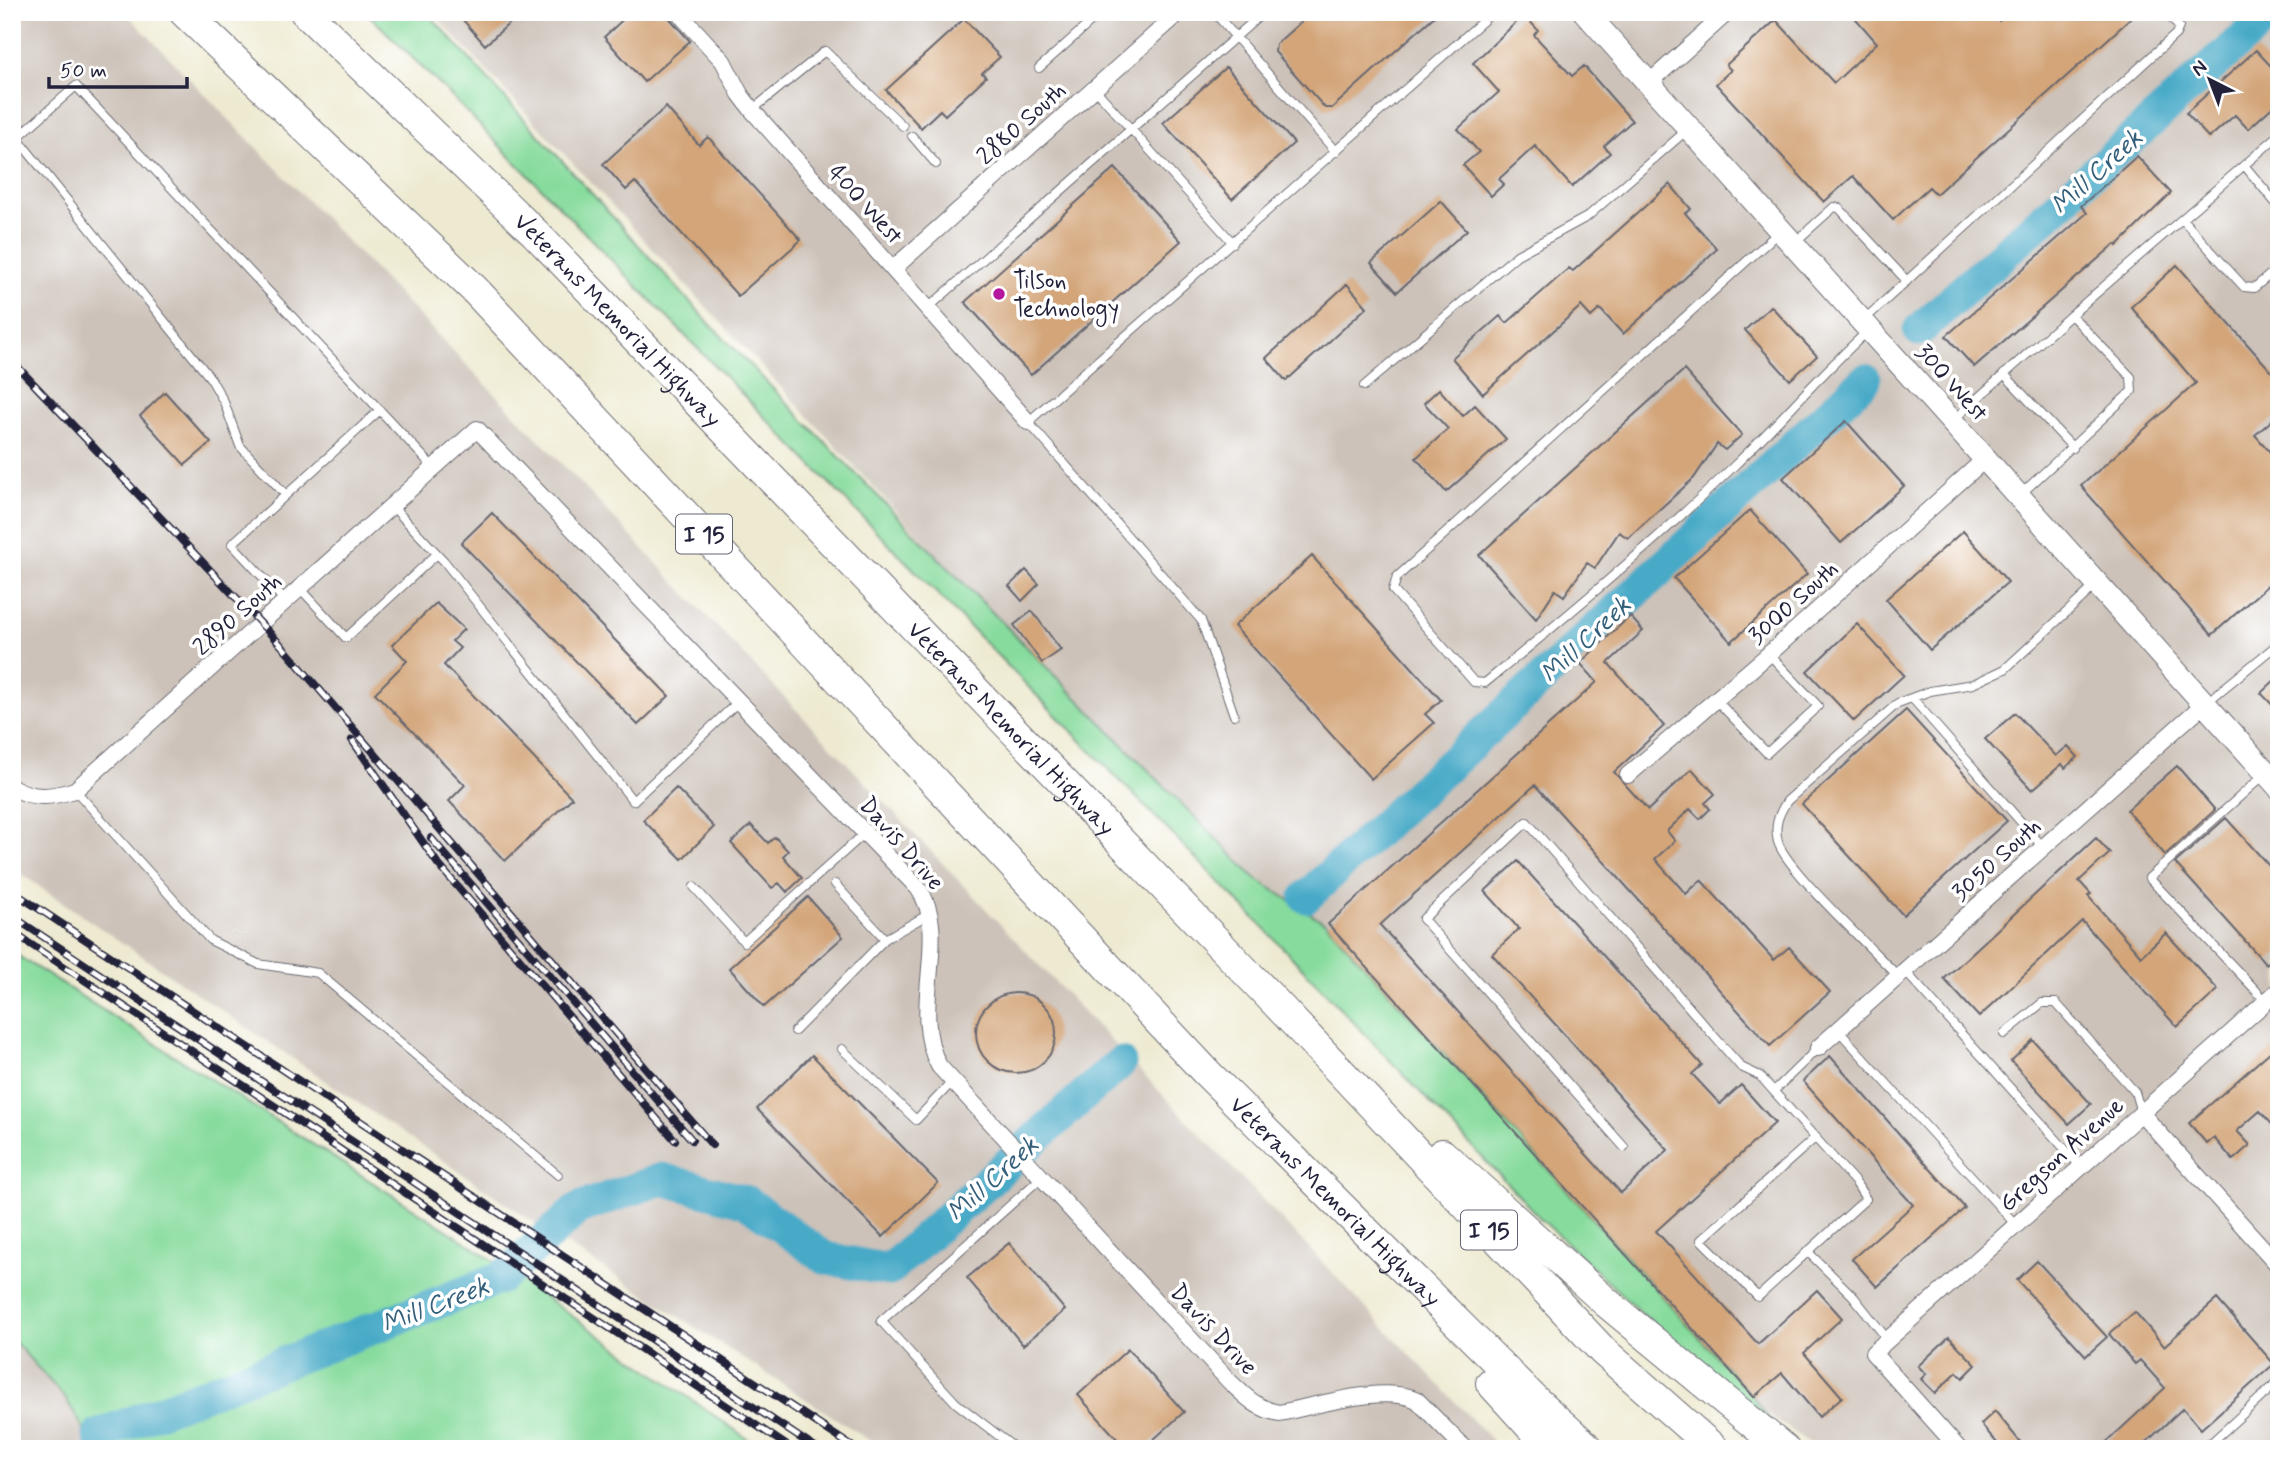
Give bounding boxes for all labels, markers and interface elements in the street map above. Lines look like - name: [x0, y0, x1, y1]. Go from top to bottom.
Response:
- scale bar: [49, 46, 187, 90]
- north arrow: [2176, 46, 2246, 116]
- text: N: [2187, 55, 2213, 82]
- text: 50 m: [60, 57, 107, 85]
- street label: 2880 South: [971, 76, 1073, 172]
- water label: Mill Creek: [2044, 122, 2151, 223]
- street label: 400 West: [821, 158, 909, 252]
- street label: Veterans Memorial Highway: [507, 207, 728, 434]
- place label: Tilson Technology: [1013, 266, 1119, 327]
- marker: Tilson Technology: [991, 286, 1007, 302]
- street label: 300 West: [1908, 337, 1994, 429]
- road number: I 15: [676, 514, 732, 554]
- street label: 3000 South: [1742, 554, 1846, 652]
- street label: 2890 South: [187, 567, 289, 663]
- water label: Mill Creek: [1534, 590, 1639, 691]
- street label: Veterans Memorial Highway: [900, 615, 1121, 843]
- street label: Davis Drive: [851, 790, 950, 898]
- street label: 3050 South: [1946, 812, 2048, 908]
- street label: Veterans Memorial Highway: [1222, 1090, 1447, 1314]
- street label: Gregson Avenue: [1993, 1091, 2132, 1221]
- water label: Mill Creek: [940, 1129, 1047, 1230]
- road number: I 15: [1461, 1210, 1517, 1250]
- water label: Mill Creek: [377, 1270, 494, 1342]
- street label: Davis Drive: [1162, 1277, 1263, 1383]

